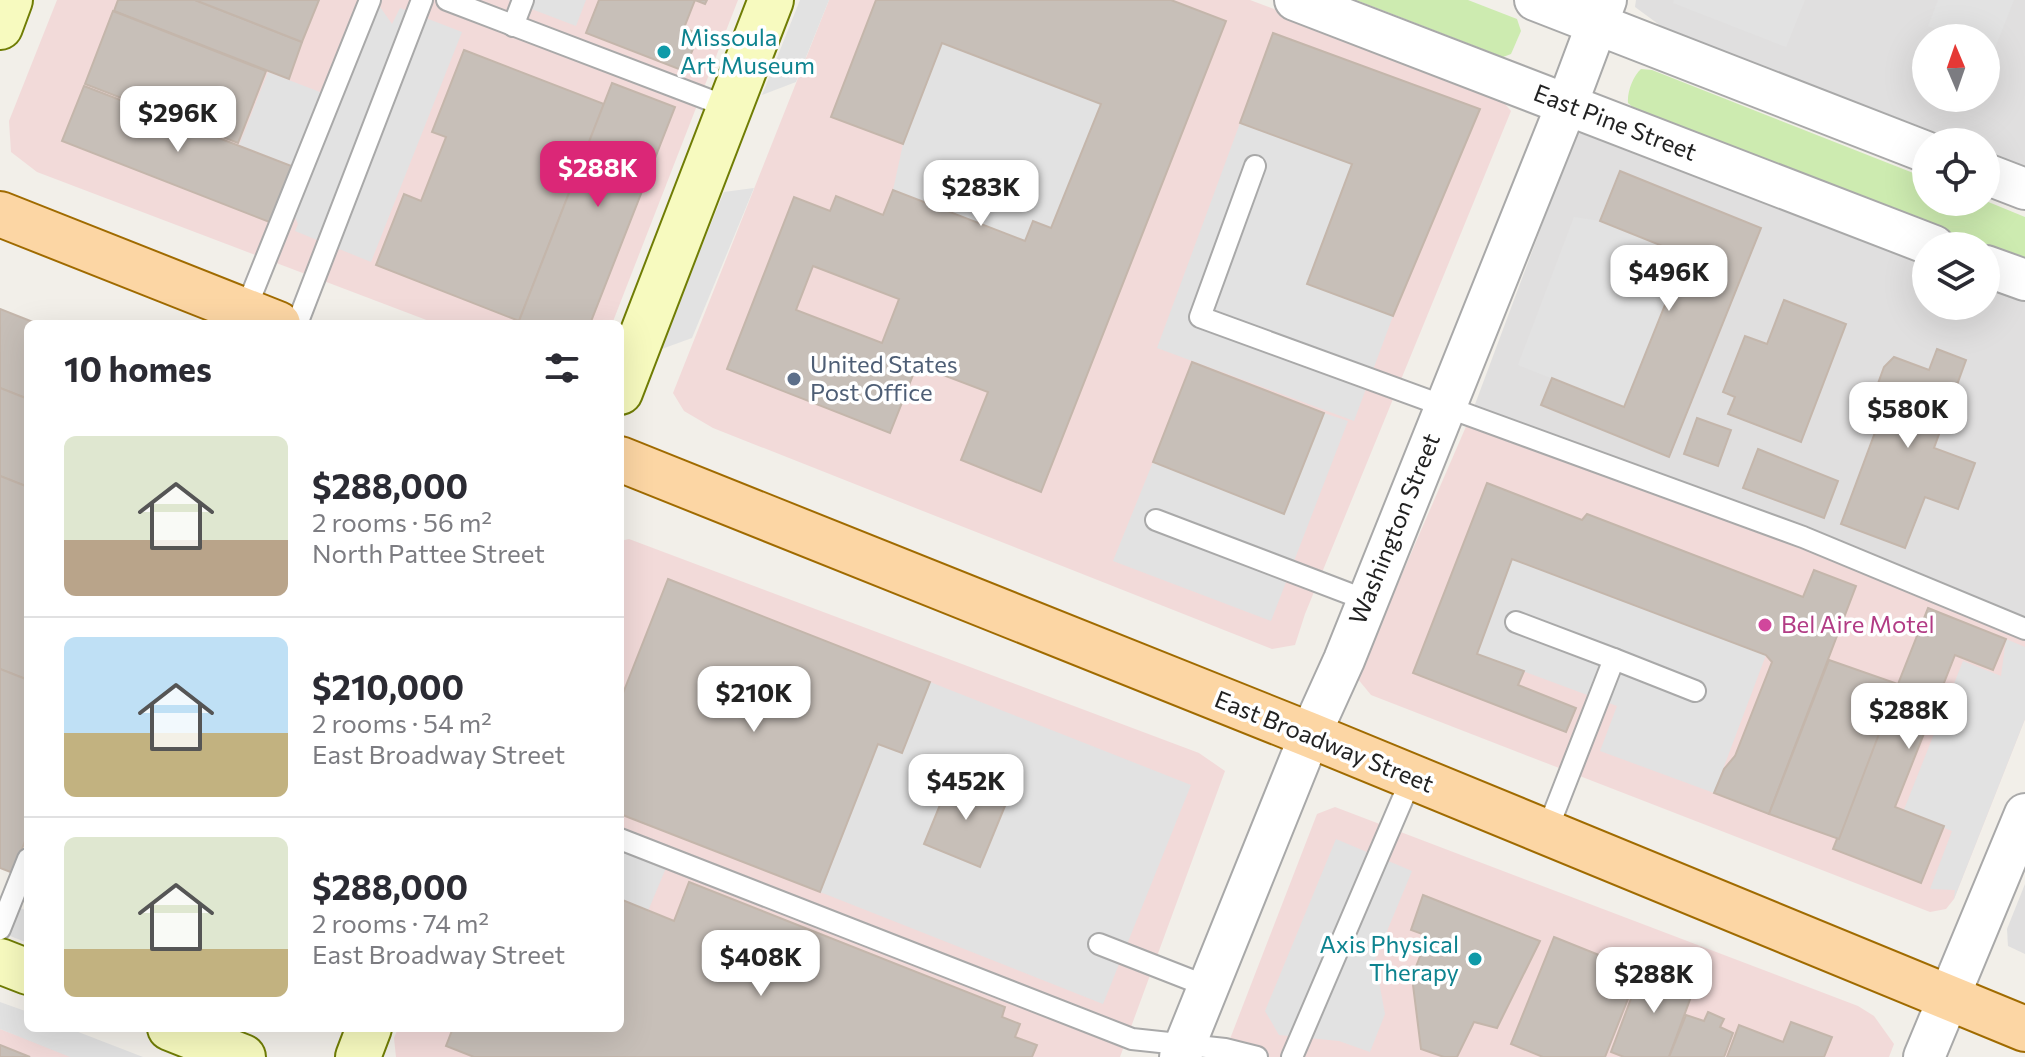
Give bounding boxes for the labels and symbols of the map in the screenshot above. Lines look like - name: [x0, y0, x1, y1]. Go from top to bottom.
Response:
- place label: Missoula Art Museum: [680, 22, 815, 79]
- north arrow: [1912, 24, 2000, 112]
- marker: Missoula Art Museum: [655, 43, 673, 61]
- street label: East Pine Street: [1530, 77, 1701, 166]
- pin: $296K: [122, 86, 234, 154]
- pin: $288K: [542, 141, 654, 209]
- pin: $283K: [925, 160, 1037, 228]
- pin: $496K: [1613, 245, 1725, 313]
- place label: United States Post Office: [810, 349, 958, 406]
- marker: United States Post Office: [785, 370, 803, 388]
- pin: $580K: [1852, 382, 1964, 450]
- street label: Washington Street: [1342, 428, 1445, 628]
- place label: Bel Aire Motel: [1781, 609, 1935, 638]
- marker: Bel Aire Motel: [1756, 616, 1774, 634]
- pin: $210K: [698, 666, 810, 734]
- street label: East Broadway Street: [1211, 683, 1438, 798]
- pin: $288K: [1853, 683, 1965, 751]
- pin: $452K: [910, 754, 1022, 822]
- place label: Axis Physical Therapy: [1320, 929, 1459, 986]
- pin: $408K: [705, 930, 817, 998]
- pin: $288K: [1598, 947, 1710, 1015]
- marker: Axis Physical Therapy: [1466, 950, 1484, 968]

